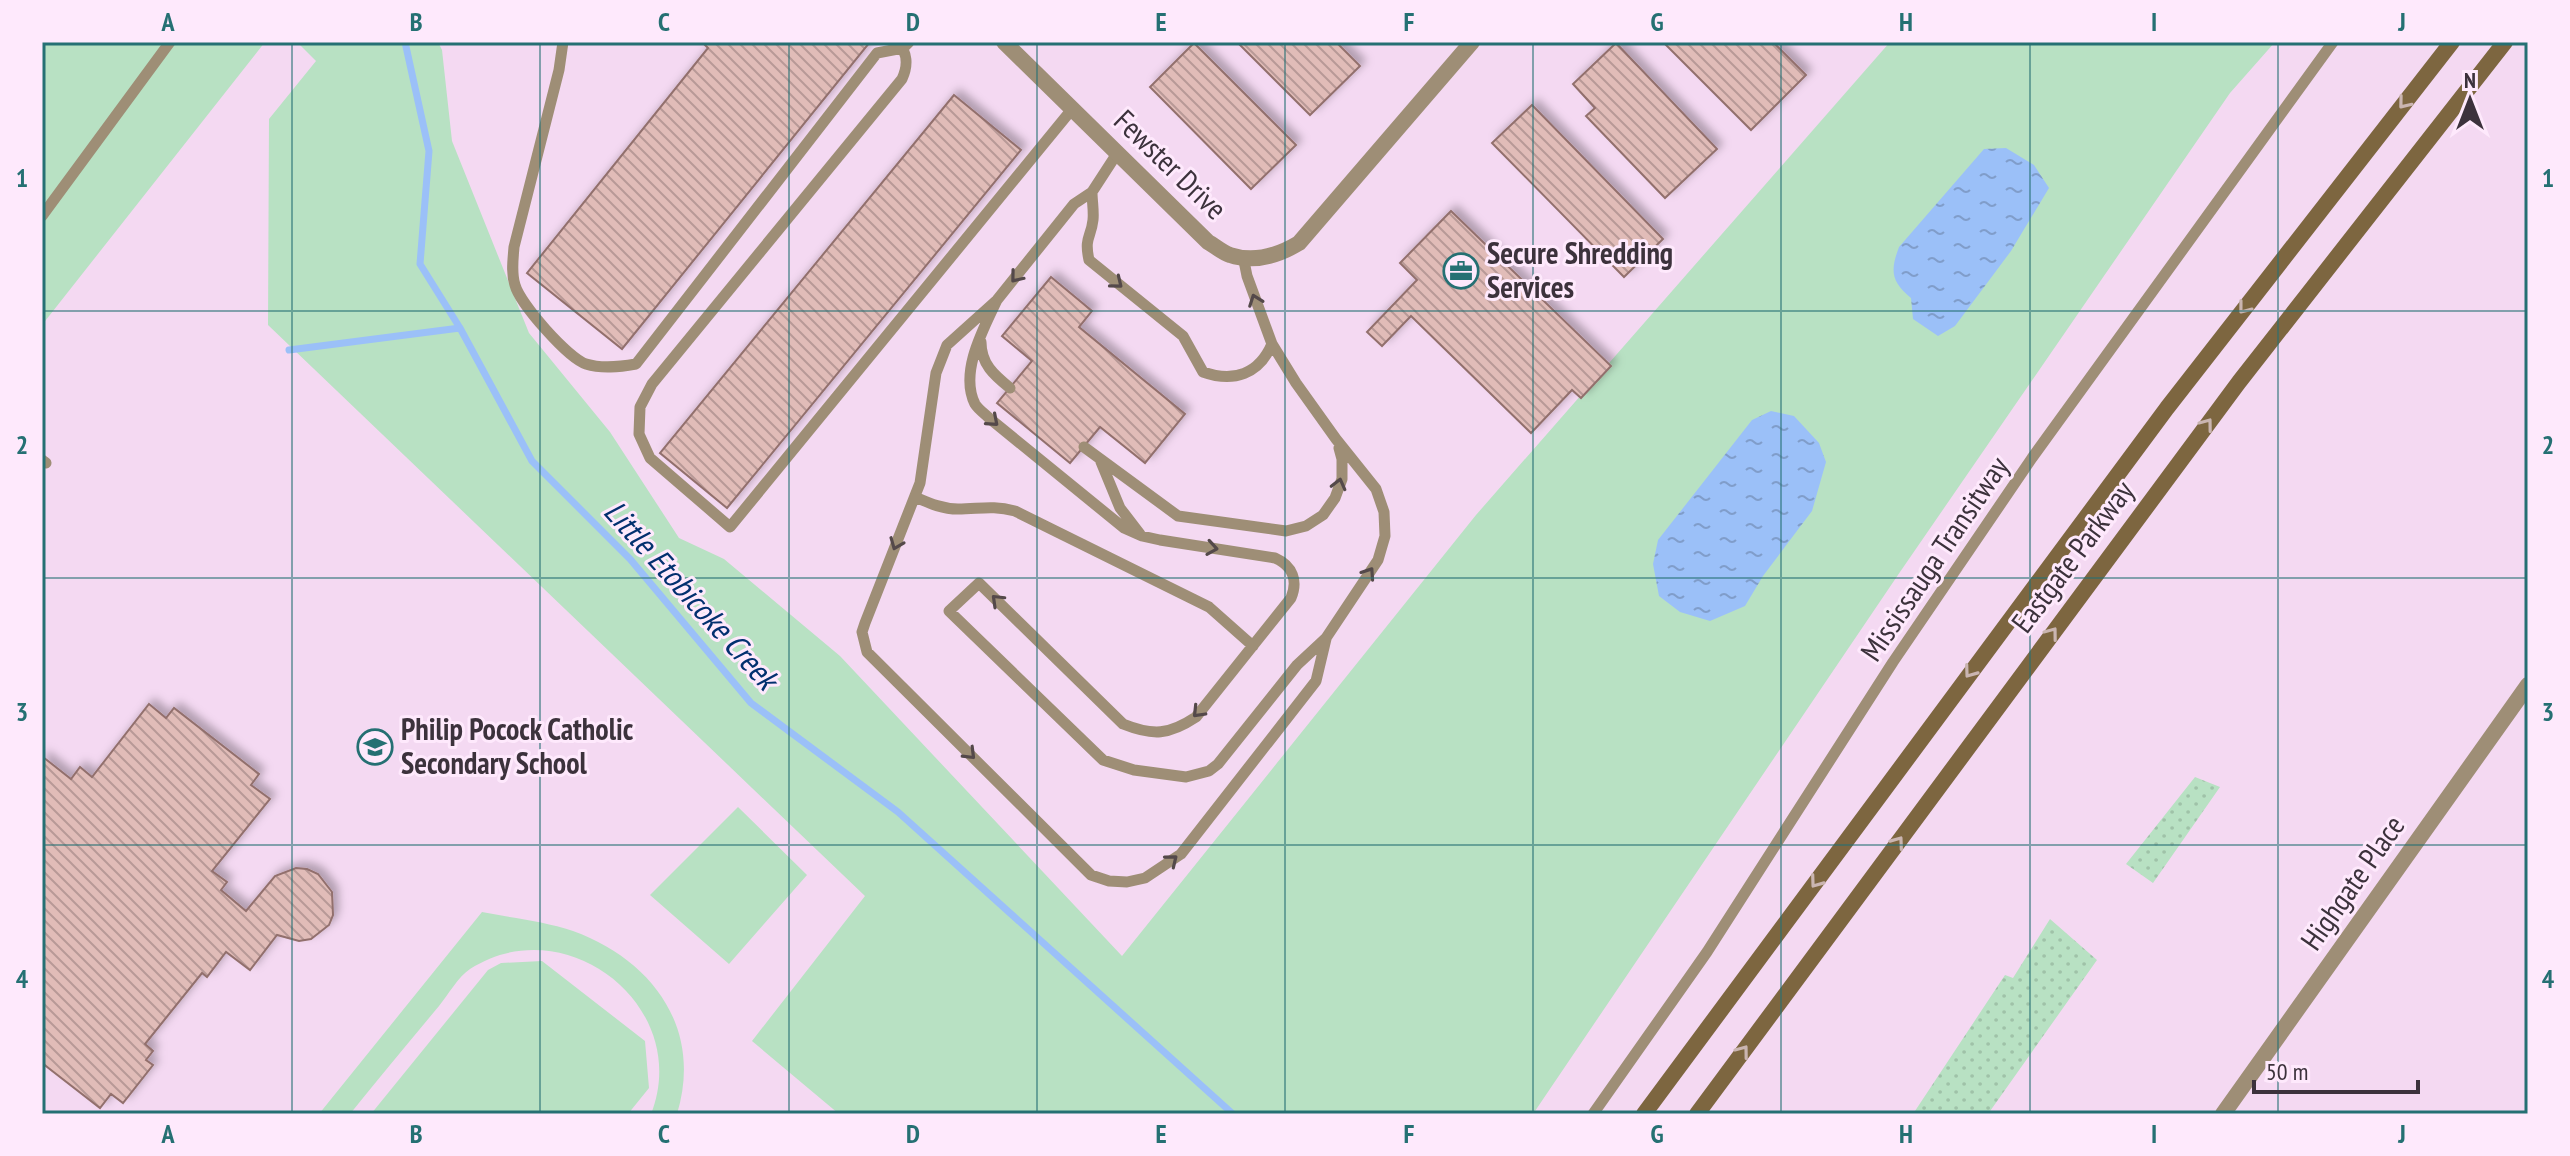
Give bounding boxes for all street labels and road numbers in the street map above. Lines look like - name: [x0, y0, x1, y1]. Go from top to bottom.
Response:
- street label: Fewster Drive: [1106, 101, 1236, 227]
- street label: Mississauga Transitway: [1851, 448, 2017, 668]
- street label: Eastgate Parkway: [2002, 472, 2142, 640]
- street label: Highgate Place: [2291, 807, 2412, 957]

